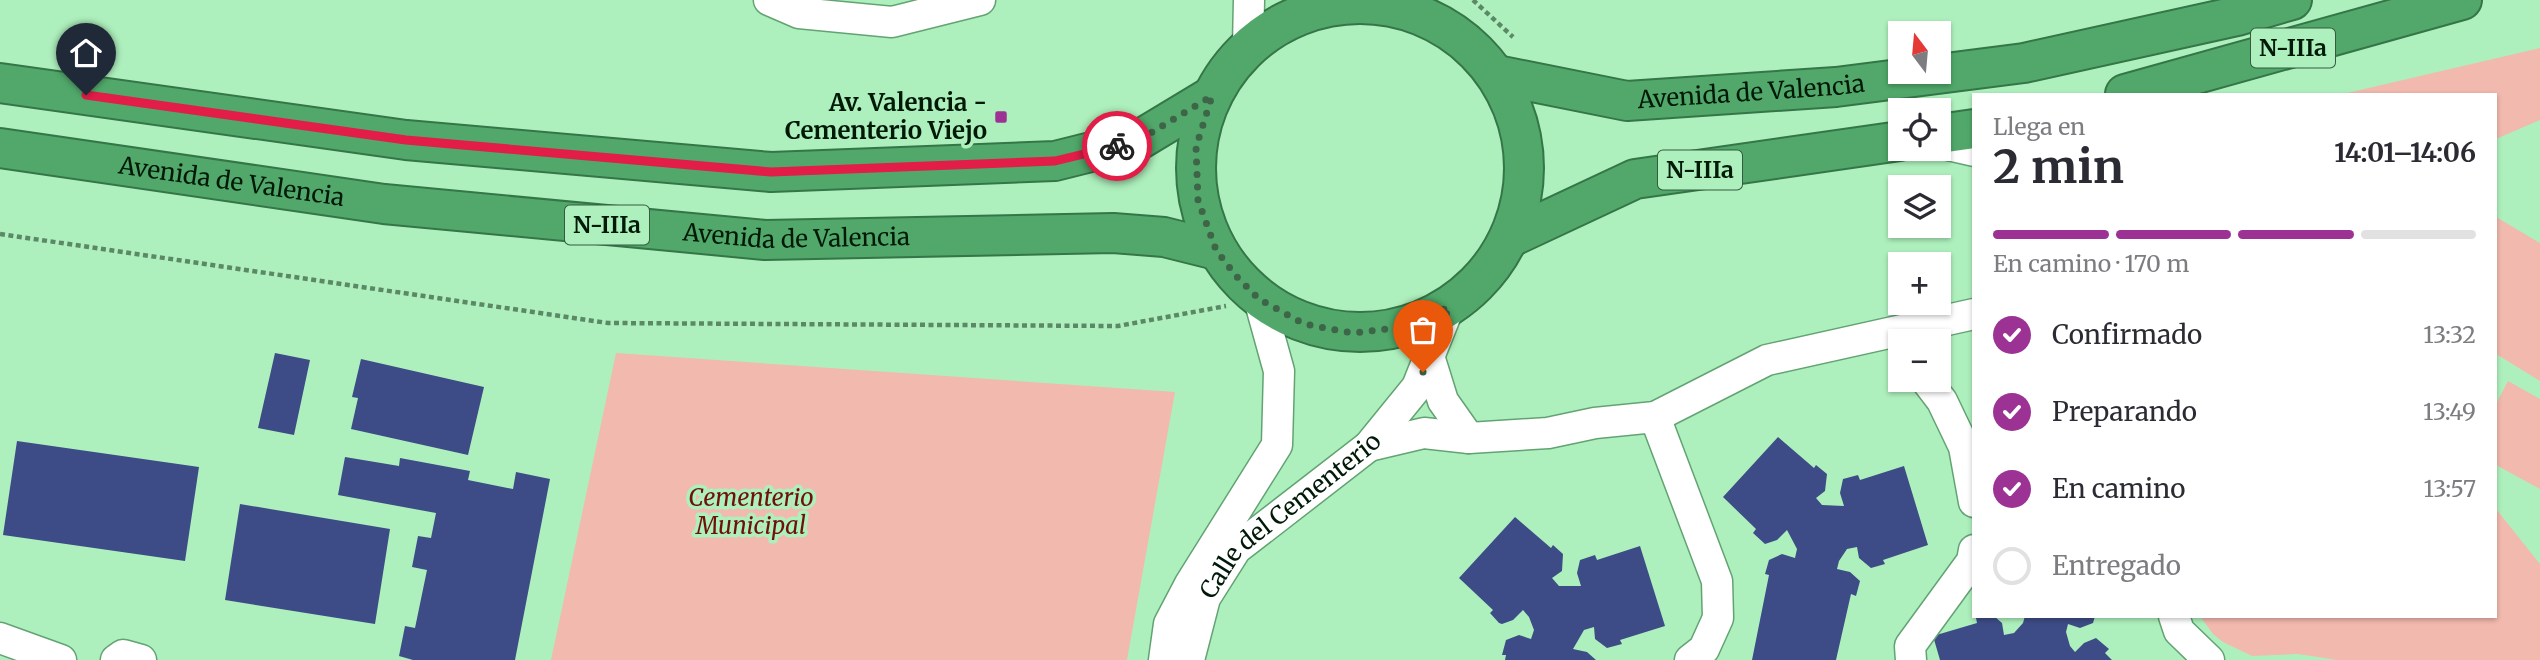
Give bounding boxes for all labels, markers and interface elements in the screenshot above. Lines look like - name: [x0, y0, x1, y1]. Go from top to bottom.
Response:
- north arrow: [1888, 21, 1951, 84]
- map controls: [1888, 21, 1951, 392]
- pin: [56, 23, 116, 95]
- road number: N-IIIa: [2251, 28, 2335, 68]
- icon: home: [67, 34, 105, 72]
- street label: Avenida de Valencia: [1636, 67, 1866, 115]
- place label: Av. Valencia - Cementerio Viejo: [785, 87, 987, 146]
- button: locate: [1888, 98, 1951, 161]
- marker: Av. Valencia - Cementerio Viejo: [993, 109, 1009, 125]
- courier: [1082, 111, 1152, 181]
- text: Llega en: [1993, 112, 2085, 141]
- icon: bike: [1098, 127, 1136, 165]
- text: 14:01–14:06: [2334, 136, 2476, 169]
- text: 2 min: [1993, 138, 2124, 196]
- street label: Avenida de Valencia: [116, 149, 347, 213]
- road number: N-IIIa: [1658, 150, 1742, 190]
- button: layers: [1888, 175, 1951, 238]
- road number: N-IIIa: [565, 206, 649, 244]
- street label: Avenida de Valencia: [680, 216, 910, 255]
- text: En camino · 170 m: [1993, 249, 2189, 278]
- button: +: [1888, 252, 1951, 315]
- pin: [1393, 300, 1453, 372]
- icon: bag: [1404, 311, 1442, 349]
- icon: check: [1993, 316, 2031, 354]
- text: Confirmado: [2052, 318, 2202, 351]
- text: 13:32: [2423, 320, 2476, 349]
- button: −: [1888, 329, 1951, 392]
- icon: check: [1993, 393, 2031, 431]
- text: Preparando: [2052, 395, 2197, 428]
- text: 13:49: [2423, 397, 2476, 426]
- street label: Calle del Cementerio: [1193, 427, 1388, 604]
- icon: check: [1993, 470, 2031, 508]
- text: En camino: [2052, 472, 2185, 505]
- text: 13:57: [2424, 474, 2476, 503]
- park label: Cementerio Municipal: [688, 482, 814, 541]
- text: Entregado: [2052, 549, 2181, 582]

